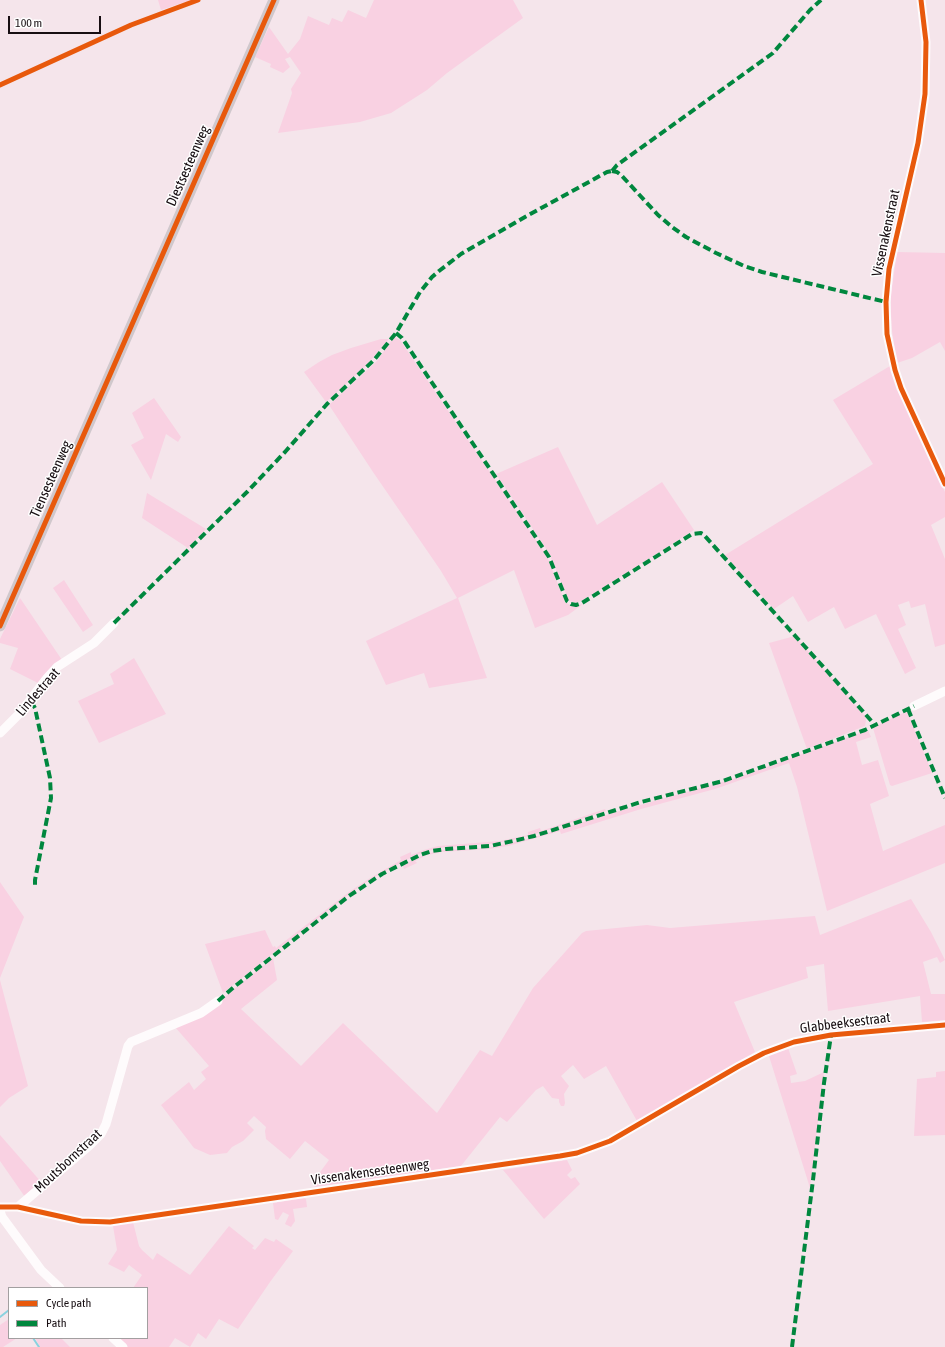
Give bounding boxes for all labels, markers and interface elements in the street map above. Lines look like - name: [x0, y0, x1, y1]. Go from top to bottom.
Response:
- scale bar: [10, 8, 103, 34]
- text: 100 m: [15, 16, 42, 30]
- street label: Diestsesteenweg: [163, 123, 213, 209]
- street label: Vissenakenstraat: [869, 188, 903, 278]
- street label: Tiensesteenweg: [27, 438, 75, 520]
- street label: Lindestraat: [13, 664, 63, 720]
- street label: Glabbeeksestraat: [799, 1009, 891, 1037]
- street label: Moutsbornstraat: [31, 1126, 105, 1196]
- street label: Vissenakensesteenweg: [310, 1155, 430, 1189]
- legend: [8, 1287, 148, 1339]
- text: Cycle path: [46, 1296, 91, 1310]
- text: Path: [46, 1316, 67, 1330]

